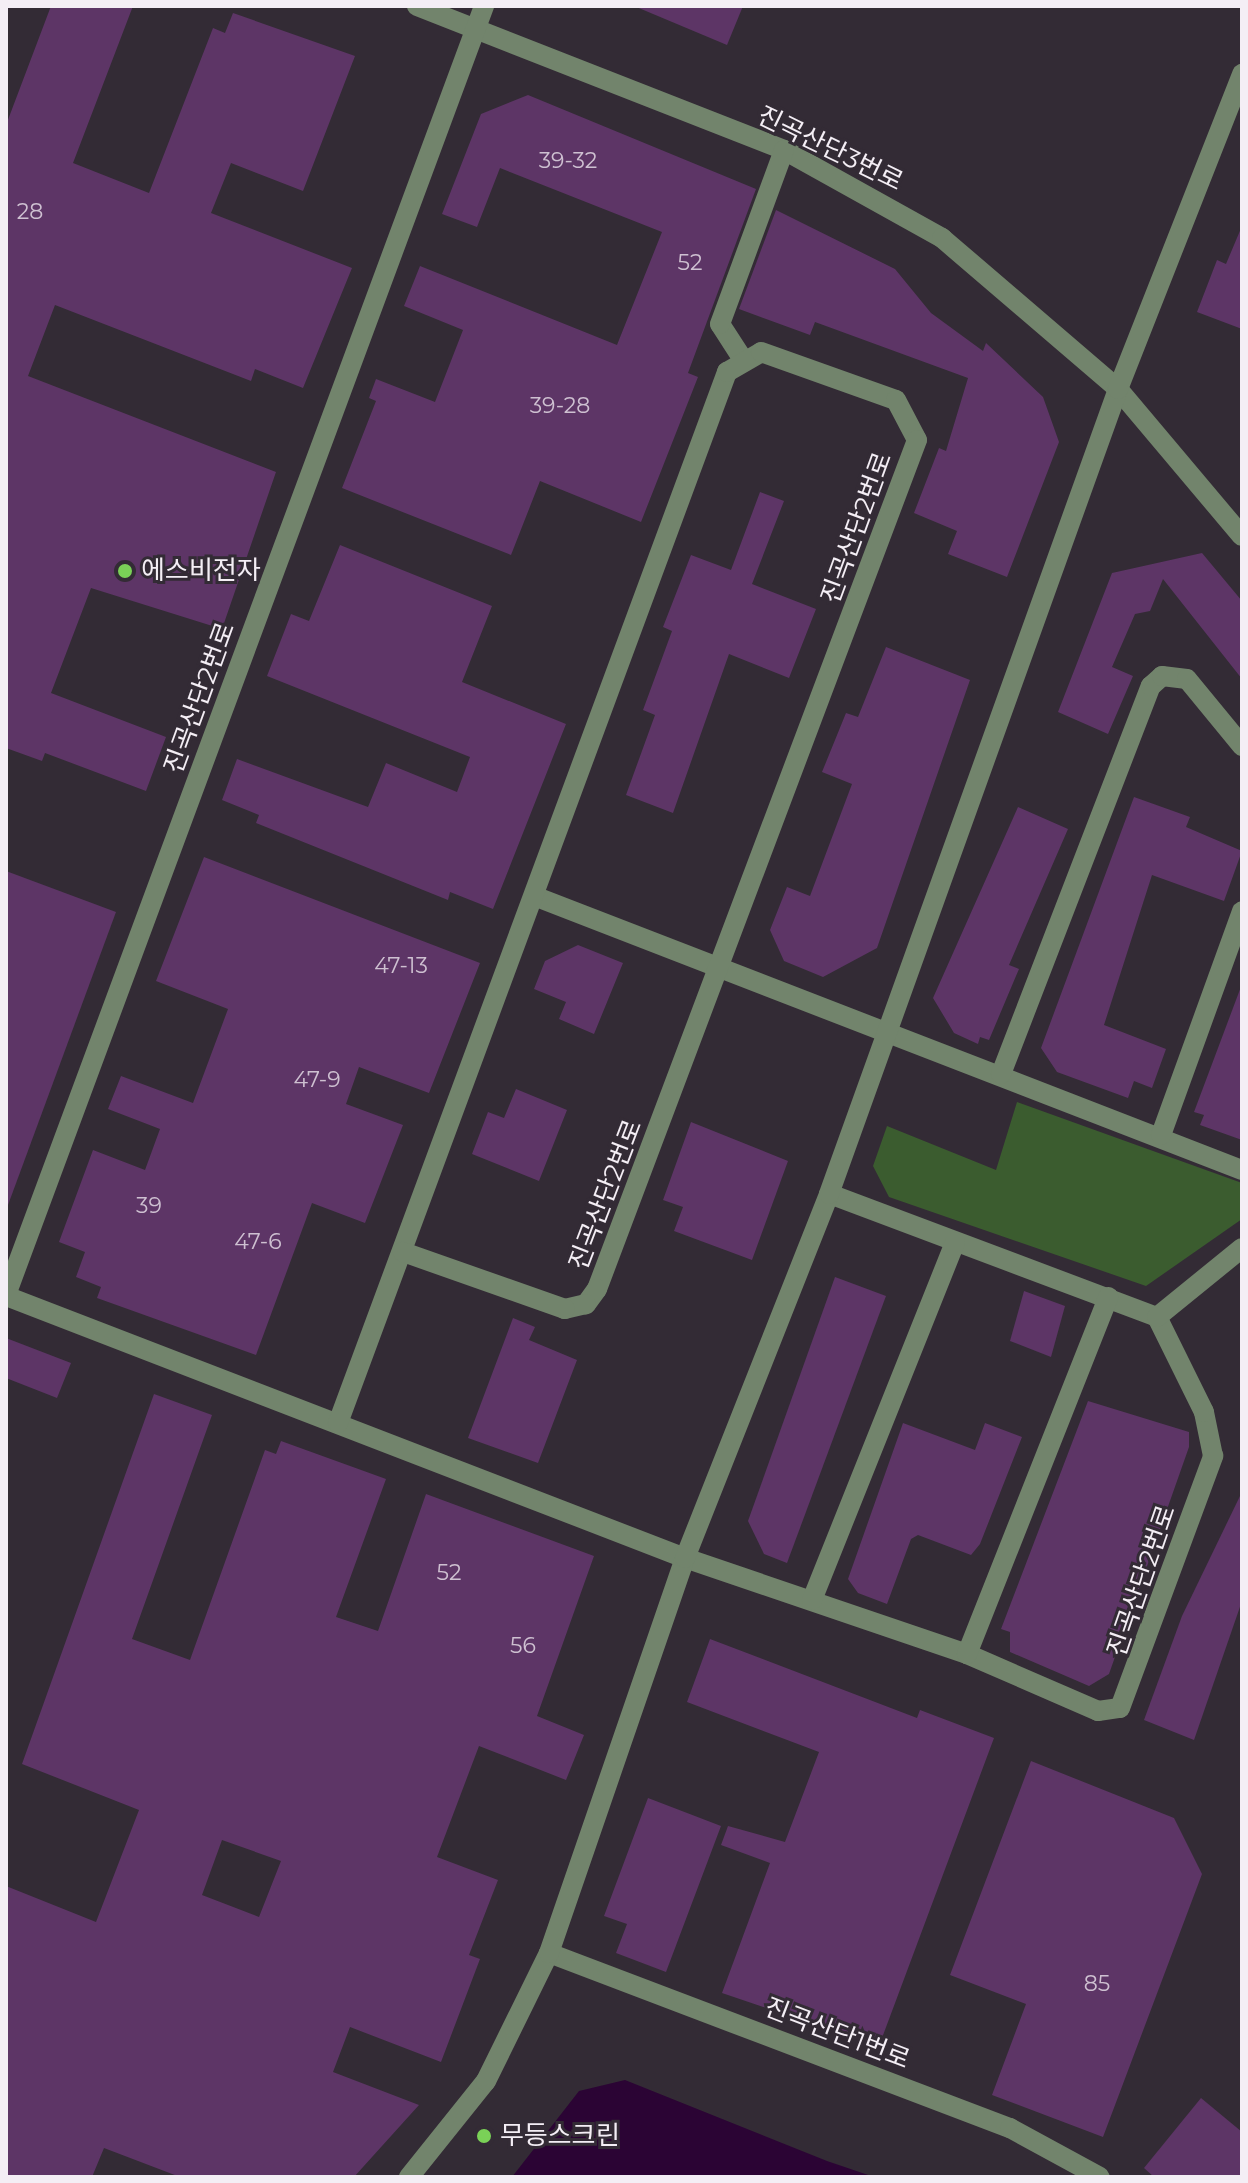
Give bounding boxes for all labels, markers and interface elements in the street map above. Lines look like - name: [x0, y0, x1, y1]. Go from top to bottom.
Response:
- street label: 진곡산단3번로: [752, 100, 908, 198]
- house number: 39-32: [539, 148, 597, 174]
- house number: 28: [17, 199, 43, 225]
- house number: 52: [678, 250, 702, 276]
- house number: 39-28: [530, 393, 590, 419]
- street label: 진곡산단2번로: [815, 448, 899, 608]
- place label: 에스비전자: [141, 555, 261, 587]
- marker: 에스비전자: [116, 562, 134, 580]
- street label: 진곡산단2번로: [158, 618, 242, 778]
- house number: 47-13: [374, 953, 428, 979]
- house number: 47-9: [293, 1067, 341, 1093]
- street label: 진곡산단2번로: [563, 1116, 649, 1274]
- house number: 39: [136, 1193, 162, 1219]
- house number: 47-6: [234, 1229, 282, 1255]
- street label: 진곡산단2번로: [1101, 1501, 1183, 1661]
- house number: 52: [437, 1560, 461, 1586]
- house number: 56: [510, 1633, 536, 1659]
- house number: 85: [1084, 1971, 1110, 1997]
- street label: 진곡산단1번로: [760, 1992, 914, 2076]
- place label: 무등스크린: [500, 2120, 620, 2152]
- marker: 무등스크린: [475, 2127, 493, 2145]

